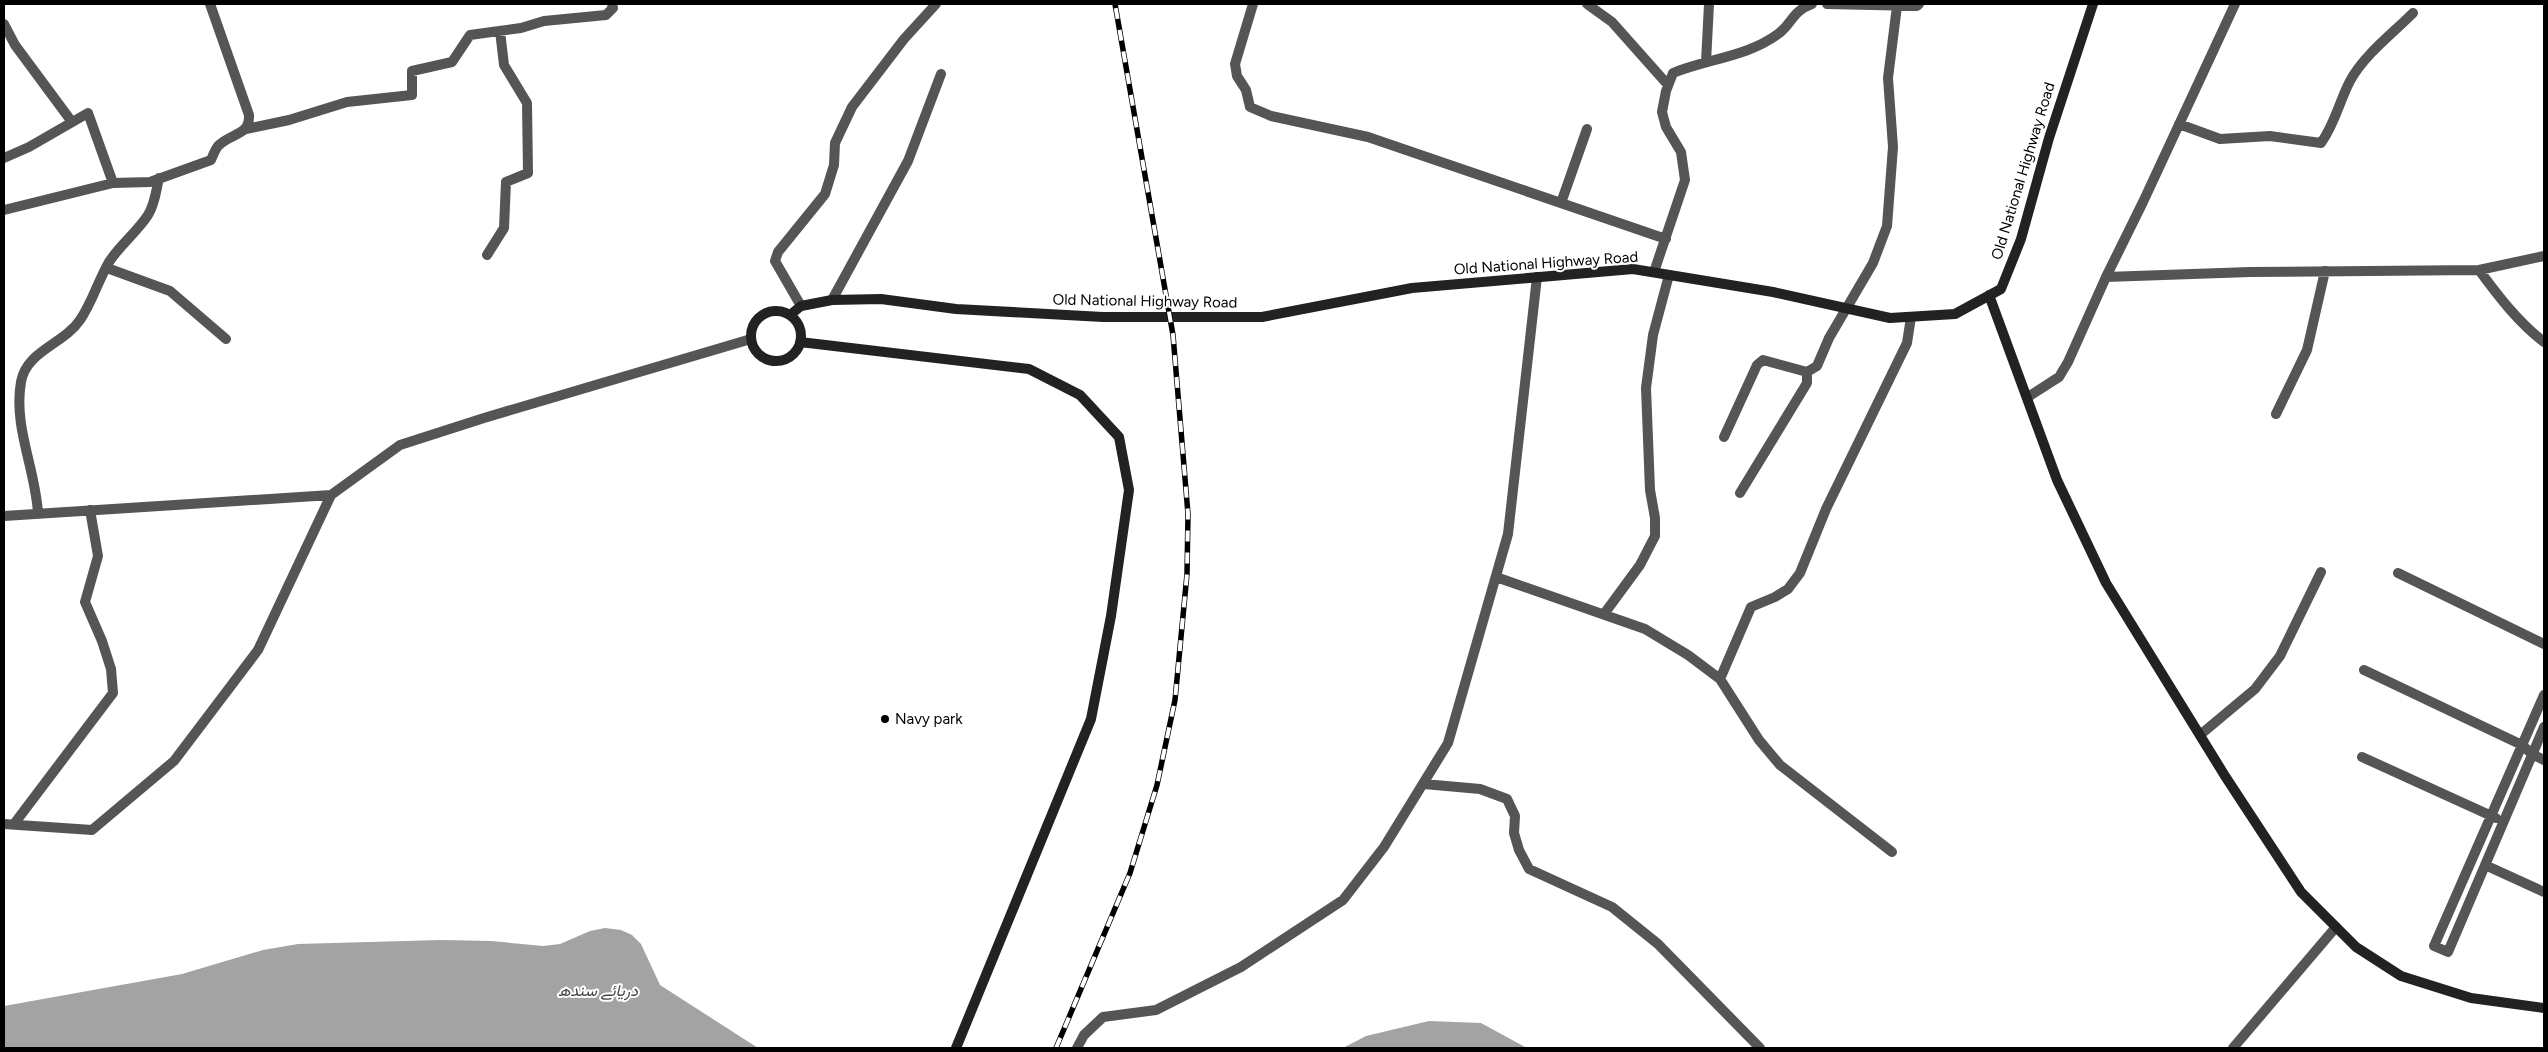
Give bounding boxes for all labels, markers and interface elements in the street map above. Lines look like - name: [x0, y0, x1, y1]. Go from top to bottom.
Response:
- street label: Old National Highway Road: [1987, 80, 2059, 262]
- street label: Old National Highway Road: [1453, 248, 1639, 278]
- street label: Old National Highway Road: [1053, 290, 1237, 312]
- place label: Navy park: [895, 710, 963, 728]
- marker: Navy park: [879, 713, 891, 725]
- water label: دریائے سندھ: [558, 981, 638, 1001]

